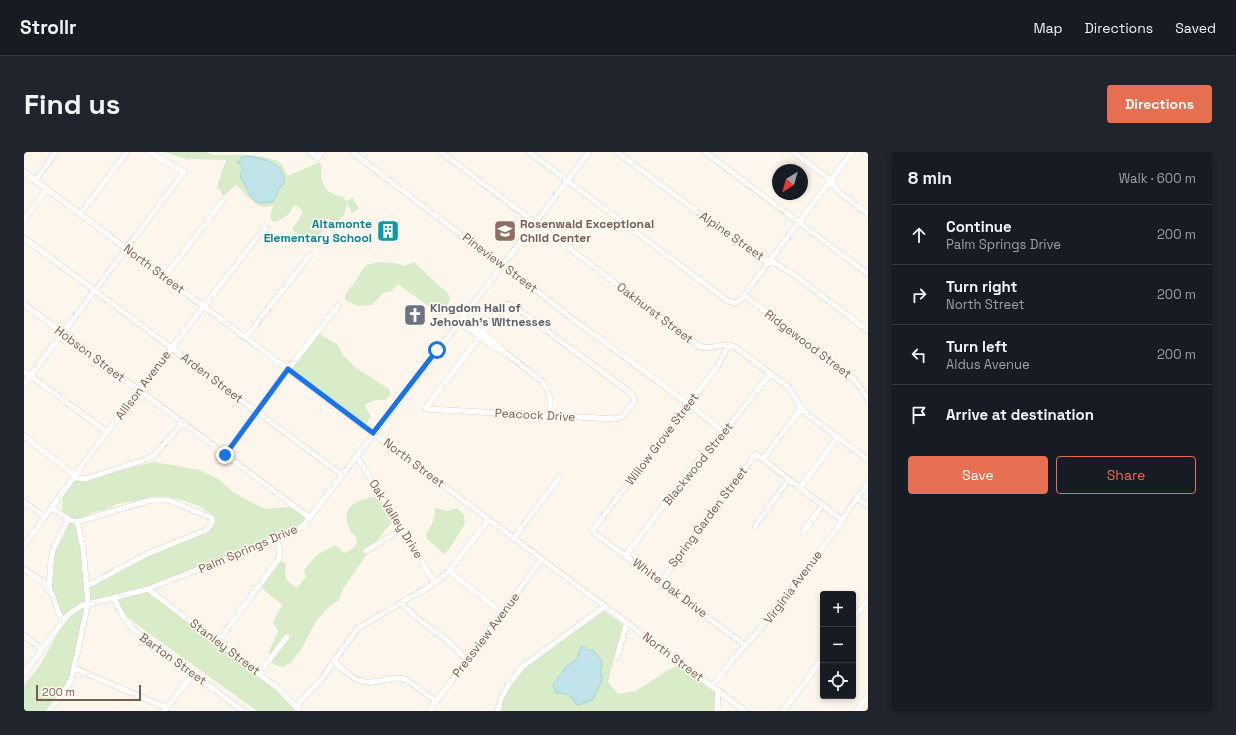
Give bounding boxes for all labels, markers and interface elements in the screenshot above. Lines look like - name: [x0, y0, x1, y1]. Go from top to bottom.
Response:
- text: Strollr: [20, 15, 77, 40]
- text: Map: [1033, 19, 1063, 37]
- text: Directions: [1085, 19, 1153, 37]
- text: Saved: [1175, 19, 1216, 37]
- button: Directions: [1107, 85, 1212, 123]
- text: Find us: [24, 86, 121, 122]
- north arrow: [772, 164, 808, 200]
- text: 8 min: [908, 167, 952, 189]
- text: Walk · 600 m: [1119, 170, 1196, 187]
- street label: Alpine Street: [697, 208, 767, 264]
- place label: Altamonte Elementary School: [264, 216, 372, 246]
- place label: Rosenwald Exceptional Child Center: [520, 216, 654, 246]
- text: Continue: [946, 217, 1012, 236]
- building icon: Altamonte Elementary School: [375, 218, 401, 244]
- school or university icon: Rosenwald Exceptional Child Center: [492, 218, 518, 244]
- icon: ahead: [908, 224, 930, 246]
- text: 200 m: [1157, 226, 1196, 243]
- street label: Pineview Street: [459, 229, 541, 297]
- text: Palm Springs Drive: [946, 236, 1061, 253]
- street label: North Street: [120, 241, 188, 297]
- text: Turn right: [946, 277, 1017, 296]
- street label: Oakhurst Street: [614, 279, 696, 347]
- icon: right: [908, 284, 930, 306]
- text: 200 m: [1157, 286, 1196, 303]
- text: North Street: [946, 296, 1025, 313]
- place label: Kingdom Hall of Jehovah's Witnesses: [430, 300, 551, 330]
- church icon: Kingdom Hall of Jehovah's Witnesses: [402, 302, 428, 328]
- street label: Ridgewood Street: [761, 306, 855, 382]
- street label: Hobson Street: [52, 322, 128, 386]
- text: Turn left: [946, 337, 1008, 356]
- route start: [428, 341, 446, 359]
- icon: left: [908, 344, 930, 366]
- text: 200 m: [1157, 346, 1196, 363]
- street label: Allison Avenue: [112, 347, 174, 423]
- street label: Arden Street: [178, 349, 246, 407]
- text: Aldus Avenue: [946, 356, 1030, 373]
- street label: Willow Grove Street: [622, 390, 702, 488]
- icon: arrive: [908, 404, 930, 426]
- street label: Peacock Drive: [494, 405, 576, 425]
- text: Arrive at destination: [946, 405, 1094, 424]
- street label: Blackwood Street: [659, 419, 737, 509]
- street label: North Street: [380, 435, 448, 491]
- route end: [216, 446, 234, 464]
- button: Save: [908, 456, 1048, 494]
- button: Share: [1056, 456, 1196, 494]
- street label: Spring Garden Street: [665, 464, 751, 570]
- street label: Oak Valley Drive: [365, 476, 427, 562]
- street label: Palm Springs Drive: [196, 521, 300, 577]
- street label: Virginia Avenue: [760, 547, 826, 627]
- street label: White Oak Drive: [629, 555, 711, 621]
- street label: Pressview Avenue: [449, 589, 523, 681]
- map controls: [820, 591, 856, 699]
- button: +: [820, 591, 856, 627]
- street label: Stanley Street: [187, 615, 263, 679]
- button: −: [820, 627, 856, 663]
- street label: Barton Street: [136, 629, 210, 689]
- street label: North Street: [639, 629, 707, 685]
- button: locate: [820, 663, 856, 699]
- scale bar: [36, 683, 141, 702]
- text: 200 m: [42, 685, 75, 699]

